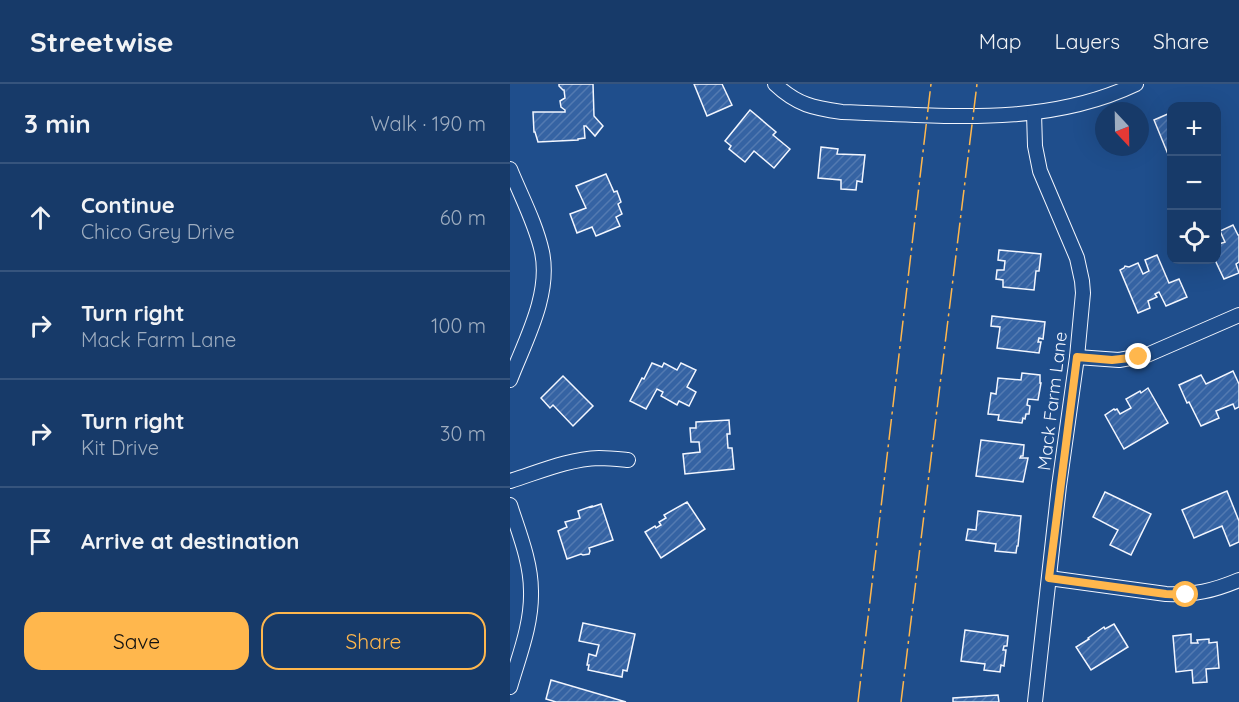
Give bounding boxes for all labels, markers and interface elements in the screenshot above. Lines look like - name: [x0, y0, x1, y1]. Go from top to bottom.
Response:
- text: Streetwise: [30, 24, 173, 59]
- text: Map: [979, 28, 1022, 54]
- text: Layers: [1055, 28, 1120, 54]
- text: Share: [1153, 28, 1209, 54]
- north arrow: [1095, 102, 1149, 156]
- map controls: [1167, 102, 1221, 264]
- button: +: [1167, 102, 1221, 156]
- text: 3 min: [24, 107, 91, 140]
- text: Walk · 190 m: [370, 111, 486, 136]
- button: −: [1167, 156, 1221, 210]
- text: Continue: [81, 191, 175, 219]
- icon: ahead: [24, 201, 57, 234]
- text: 60 m: [440, 205, 486, 230]
- button: locate: [1167, 210, 1221, 264]
- text: Chico Grey Drive: [81, 219, 235, 244]
- text: Turn right: [81, 299, 185, 327]
- icon: right: [24, 309, 57, 342]
- text: 100 m: [431, 313, 486, 338]
- text: Mack Farm Lane: [81, 327, 236, 352]
- street label: Mack Farm Lane: [1032, 330, 1072, 472]
- route end: [1125, 343, 1151, 369]
- text: Turn right: [81, 407, 185, 435]
- icon: right: [24, 417, 57, 450]
- text: 30 m: [440, 421, 486, 446]
- text: Kit Drive: [81, 435, 159, 460]
- icon: arrive: [24, 525, 57, 558]
- text: Arrive at destination: [81, 527, 299, 555]
- route start: [1172, 581, 1198, 607]
- button: Save: [24, 612, 249, 670]
- button: Share: [261, 612, 486, 670]

